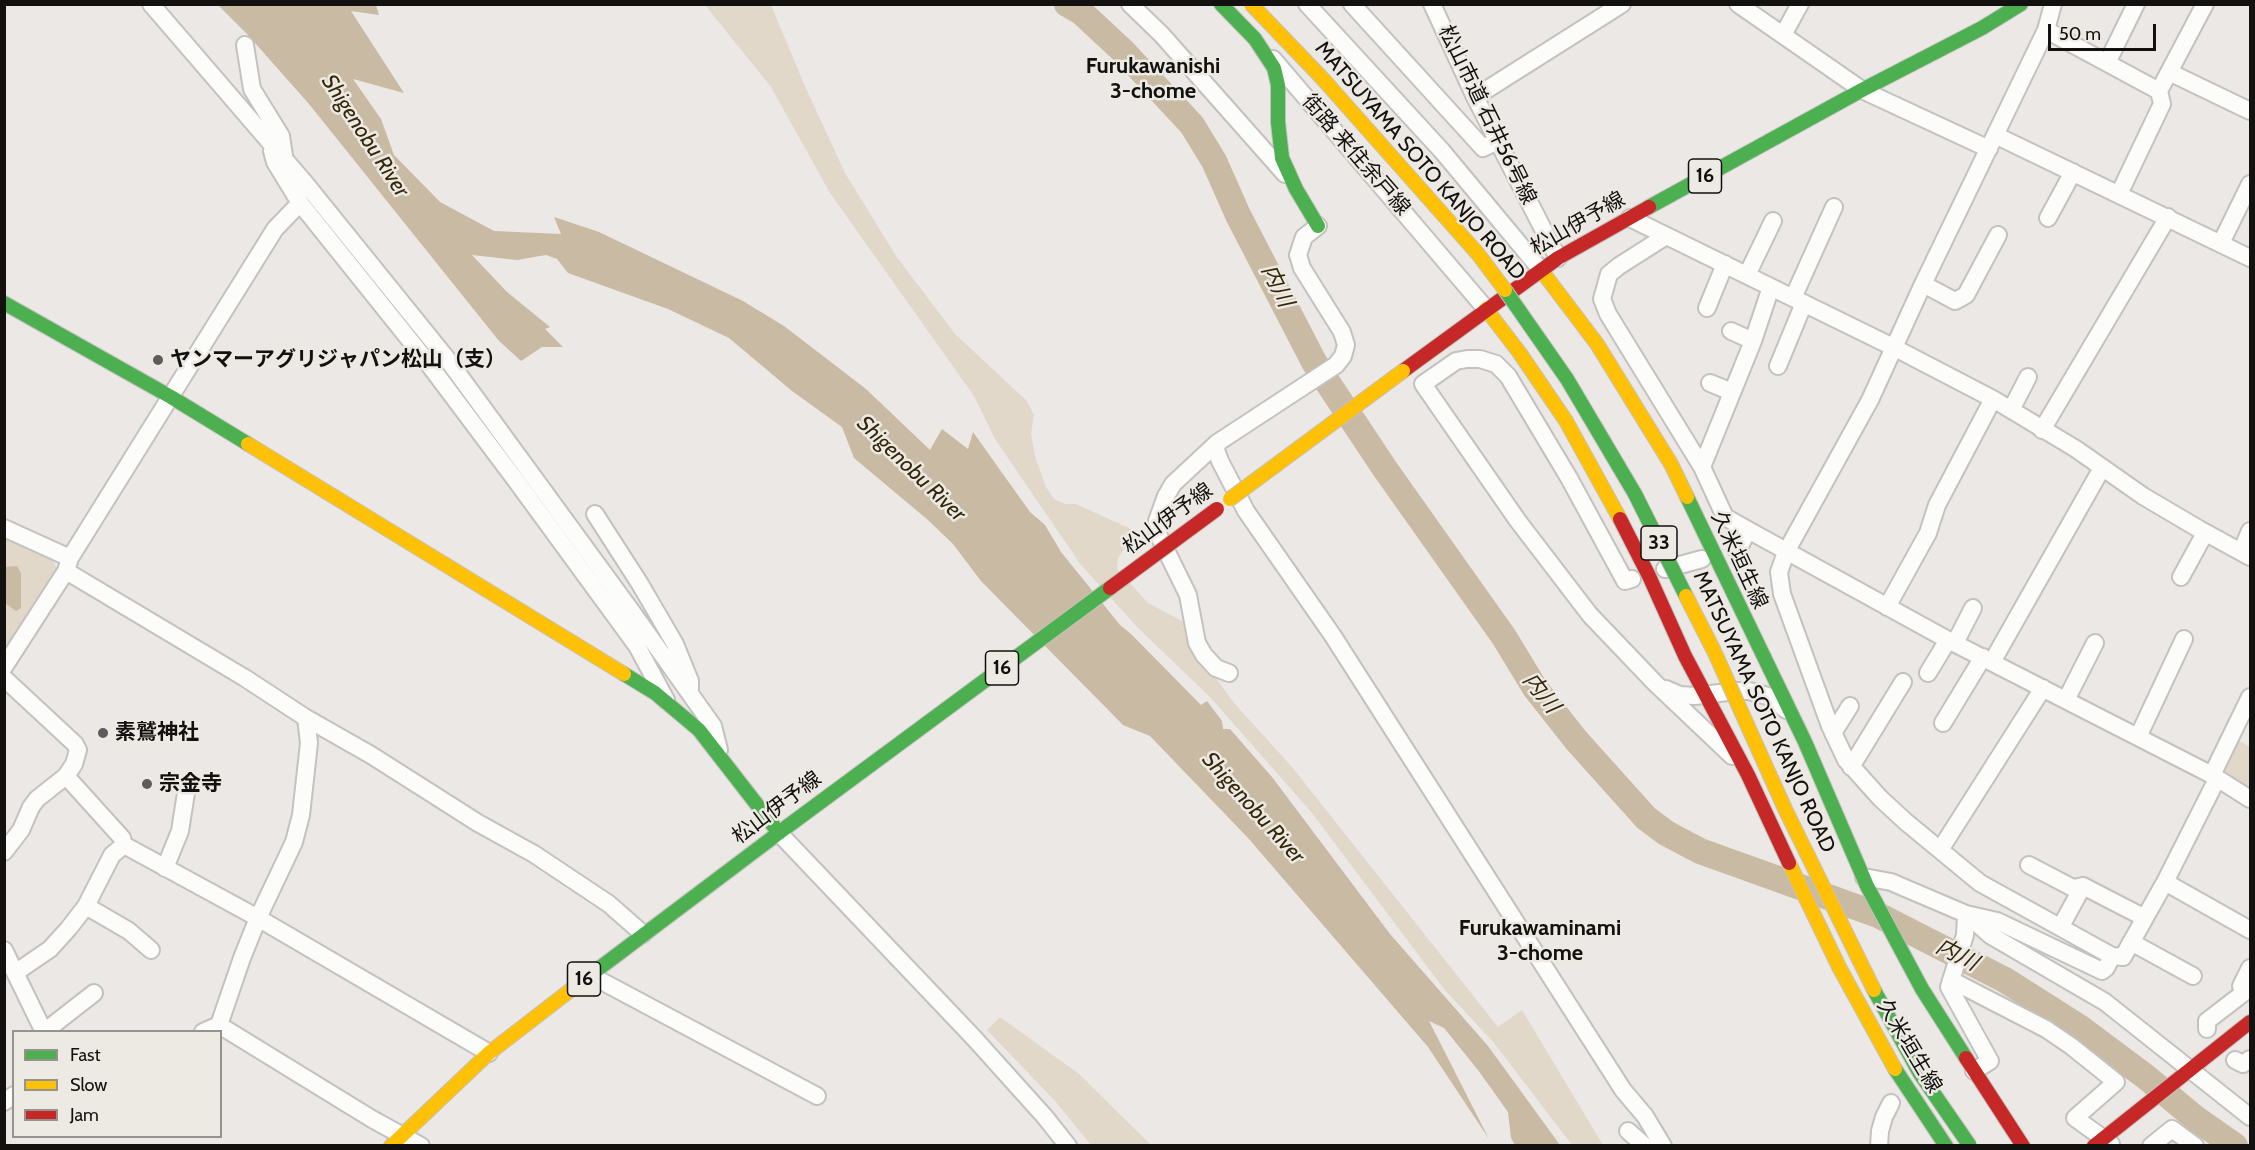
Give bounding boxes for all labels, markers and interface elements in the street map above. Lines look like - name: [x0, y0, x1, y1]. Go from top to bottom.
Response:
- scale bar: [2051, 12, 2159, 50]
- street label: 松山市道 石井56号線: [1433, 21, 1541, 209]
- text: 50 m: [2059, 23, 2101, 45]
- street label: MATSUYAMA SOTO KANJO ROAD: [1309, 37, 1531, 285]
- district label: Furukawanishi 3-chome: [1086, 54, 1220, 106]
- water label: Shigenobu River: [316, 70, 414, 202]
- street label: 街路 来住余戸線: [1297, 89, 1415, 221]
- road number: 16: [1688, 159, 1722, 193]
- street label: 松山伊予線: [1526, 187, 1630, 261]
- water label: 内川: [1255, 260, 1299, 312]
- place label: ヤンマーアグリジャパン松山（支）: [170, 347, 506, 373]
- marker: ヤンマーアグリジャパン松山（支）: [151, 353, 165, 367]
- water label: Shigenobu River: [851, 411, 971, 527]
- street label: 松山伊予線: [1118, 478, 1218, 560]
- street label: 久米垣生線: [1705, 507, 1773, 613]
- road number: 33: [1641, 526, 1677, 560]
- street label: MATSUYAMA SOTO KANJO ROAD: [1688, 567, 1840, 857]
- road number: 16: [986, 651, 1018, 685]
- water label: 内川: [1517, 668, 1565, 718]
- place label: 素鷲神社: [115, 720, 199, 746]
- marker: 素鷲神社: [96, 726, 110, 740]
- water label: Shigenobu River: [1196, 747, 1310, 869]
- street label: 松山伊予線: [727, 766, 827, 850]
- place label: 宗金寺: [159, 771, 222, 797]
- marker: 宗金寺: [140, 777, 154, 791]
- district label: Furukawaminami 3-chome: [1459, 916, 1621, 968]
- water label: 内川: [1931, 933, 1983, 977]
- road number: 16: [568, 962, 600, 996]
- street label: 久米垣生線: [1871, 995, 1947, 1097]
- legend: [12, 1030, 222, 1138]
- text: Fast: [70, 1044, 101, 1066]
- text: Slow: [70, 1074, 107, 1096]
- text: Jam: [70, 1104, 99, 1126]

